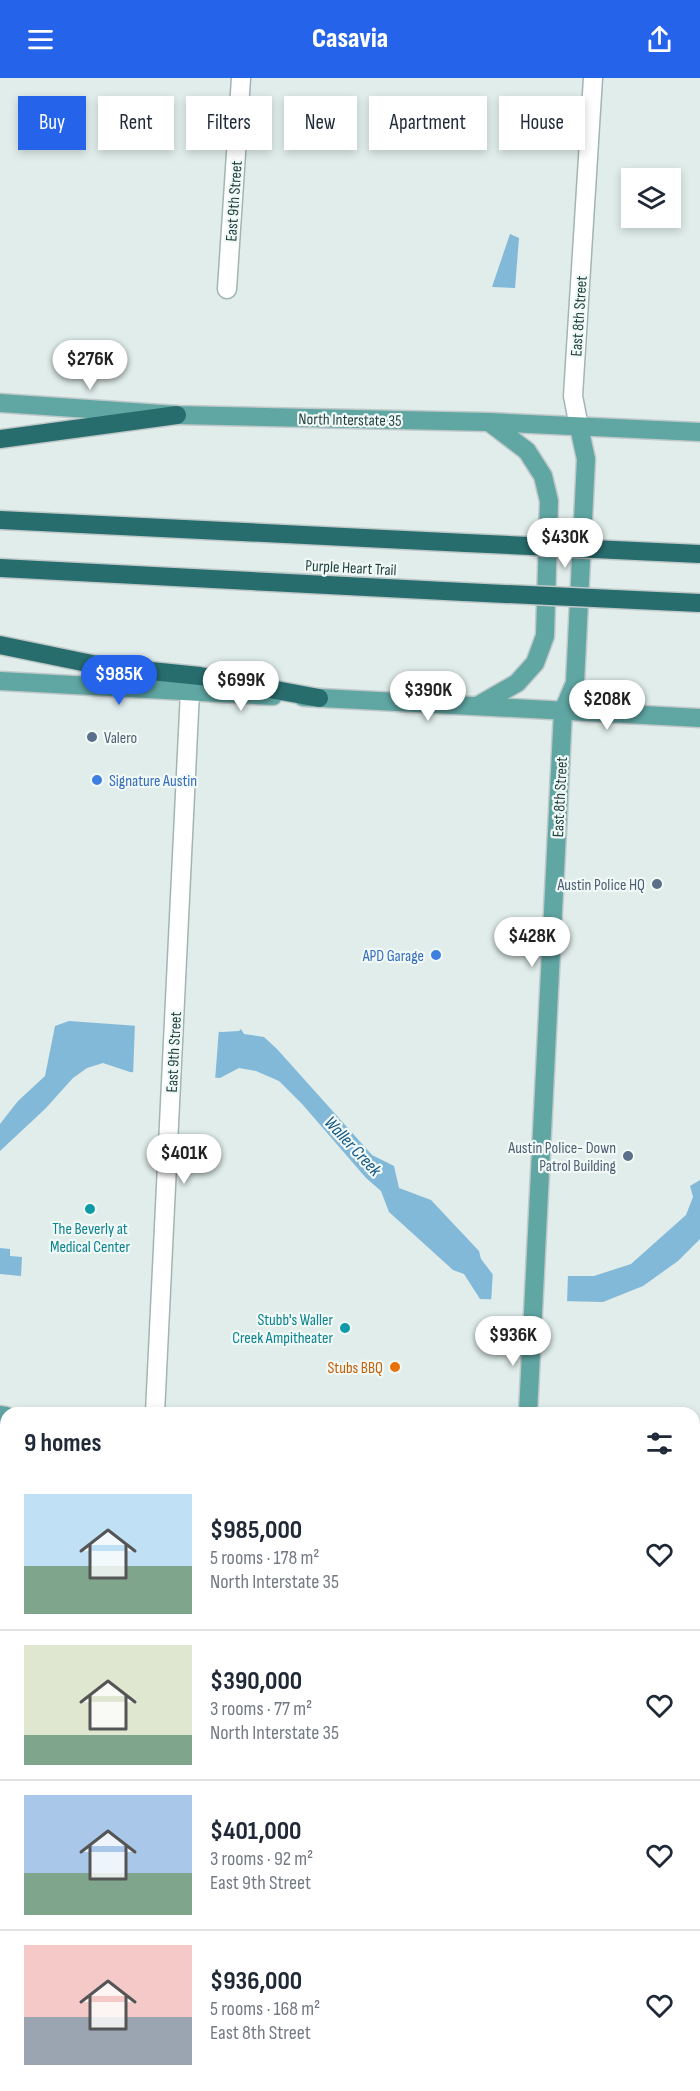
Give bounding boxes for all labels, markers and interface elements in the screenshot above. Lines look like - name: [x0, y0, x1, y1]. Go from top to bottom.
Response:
- icon: menu: [24, 23, 57, 56]
- text: Casavia: [312, 23, 388, 55]
- icon: share: [643, 23, 676, 56]
- chip: Buy: [18, 96, 86, 150]
- chip: Rent: [98, 96, 174, 150]
- chip: Filters: [186, 96, 272, 150]
- chip: New: [284, 96, 357, 150]
- chip: Apartment: [369, 96, 487, 150]
- chip: House: [499, 96, 585, 150]
- street label: East 9th Street: [222, 160, 247, 242]
- map controls: [621, 168, 681, 228]
- button: layers: [621, 168, 681, 228]
- street label: East 8th Street: [567, 275, 592, 357]
- pin: $276K: [48, 340, 132, 391]
- text: $276K: [67, 347, 113, 371]
- street label: North Interstate 35: [298, 410, 402, 431]
- pin: $430K: [523, 518, 607, 569]
- text: $430K: [541, 525, 589, 549]
- street label: Purple Heart Trail: [305, 557, 397, 580]
- pin: $985K: [77, 655, 161, 706]
- pin: $699K: [199, 661, 283, 712]
- text: $985K: [95, 662, 143, 686]
- text: $699K: [217, 668, 265, 692]
- pin: $390K: [386, 671, 470, 722]
- text: $390K: [404, 678, 452, 702]
- pin: $208K: [565, 680, 649, 731]
- text: $208K: [583, 687, 631, 711]
- place label: Valero: [104, 729, 137, 748]
- marker: Valero: [85, 730, 99, 744]
- street label: East 8th Street: [549, 756, 572, 838]
- place label: Signature Austin: [109, 772, 197, 791]
- marker: Signature Austin: [90, 773, 104, 787]
- place label: Austin Police HQ: [556, 876, 645, 895]
- marker: Austin Police HQ: [650, 877, 664, 891]
- pin: $428K: [490, 917, 574, 968]
- text: $428K: [508, 924, 556, 948]
- place label: APD Garage: [362, 947, 424, 966]
- marker: APD Garage: [429, 948, 443, 962]
- street label: East 9th Street: [163, 1011, 186, 1093]
- water label: Waller Creek: [320, 1112, 386, 1181]
- pin: $401K: [142, 1134, 226, 1185]
- place label: Austin Police- Down Patrol Building: [507, 1139, 616, 1176]
- text: $401K: [161, 1141, 207, 1165]
- marker: Austin Police- Down Patrol Building: [621, 1149, 635, 1163]
- marker: The Beverly at Medical Center: [83, 1202, 97, 1216]
- place label: The Beverly at Medical Center: [50, 1220, 131, 1257]
- place label: Stubb's Waller Creek Ampitheater: [232, 1311, 333, 1348]
- pin: $936K: [471, 1316, 555, 1367]
- marker: Stubb's Waller Creek Ampitheater: [338, 1321, 352, 1335]
- text: $936K: [489, 1323, 537, 1347]
- place label: Stubs BBQ: [328, 1359, 383, 1378]
- marker: Stubs BBQ: [388, 1360, 402, 1374]
- icon: filters: [643, 1427, 676, 1460]
- text: 9 homes: [24, 1428, 102, 1459]
- text: $985,000: [210, 1515, 302, 1546]
- icon: home: [72, 1518, 144, 1590]
- icon: heart: [643, 1538, 676, 1571]
- text: 5 rooms · 178 m²: [210, 1546, 319, 1570]
- text: North Interstate 35: [210, 1570, 339, 1594]
- text: $390,000: [210, 1666, 302, 1697]
- icon: home: [72, 1669, 144, 1741]
- icon: heart: [643, 1689, 676, 1722]
- text: 3 rooms · 77 m²: [210, 1697, 312, 1721]
- text: North Interstate 35: [210, 1721, 339, 1745]
- text: $401,000: [210, 1816, 302, 1847]
- icon: home: [72, 1819, 144, 1891]
- icon: heart: [643, 1839, 676, 1872]
- text: 3 rooms · 92 m²: [210, 1847, 313, 1871]
- text: East 9th Street: [210, 1871, 311, 1895]
- text: $936,000: [210, 1966, 302, 1997]
- icon: home: [72, 1969, 144, 2041]
- icon: heart: [643, 1989, 676, 2022]
- text: 5 rooms · 168 m²: [210, 1997, 320, 2021]
- text: East 8th Street: [210, 2021, 311, 2045]

